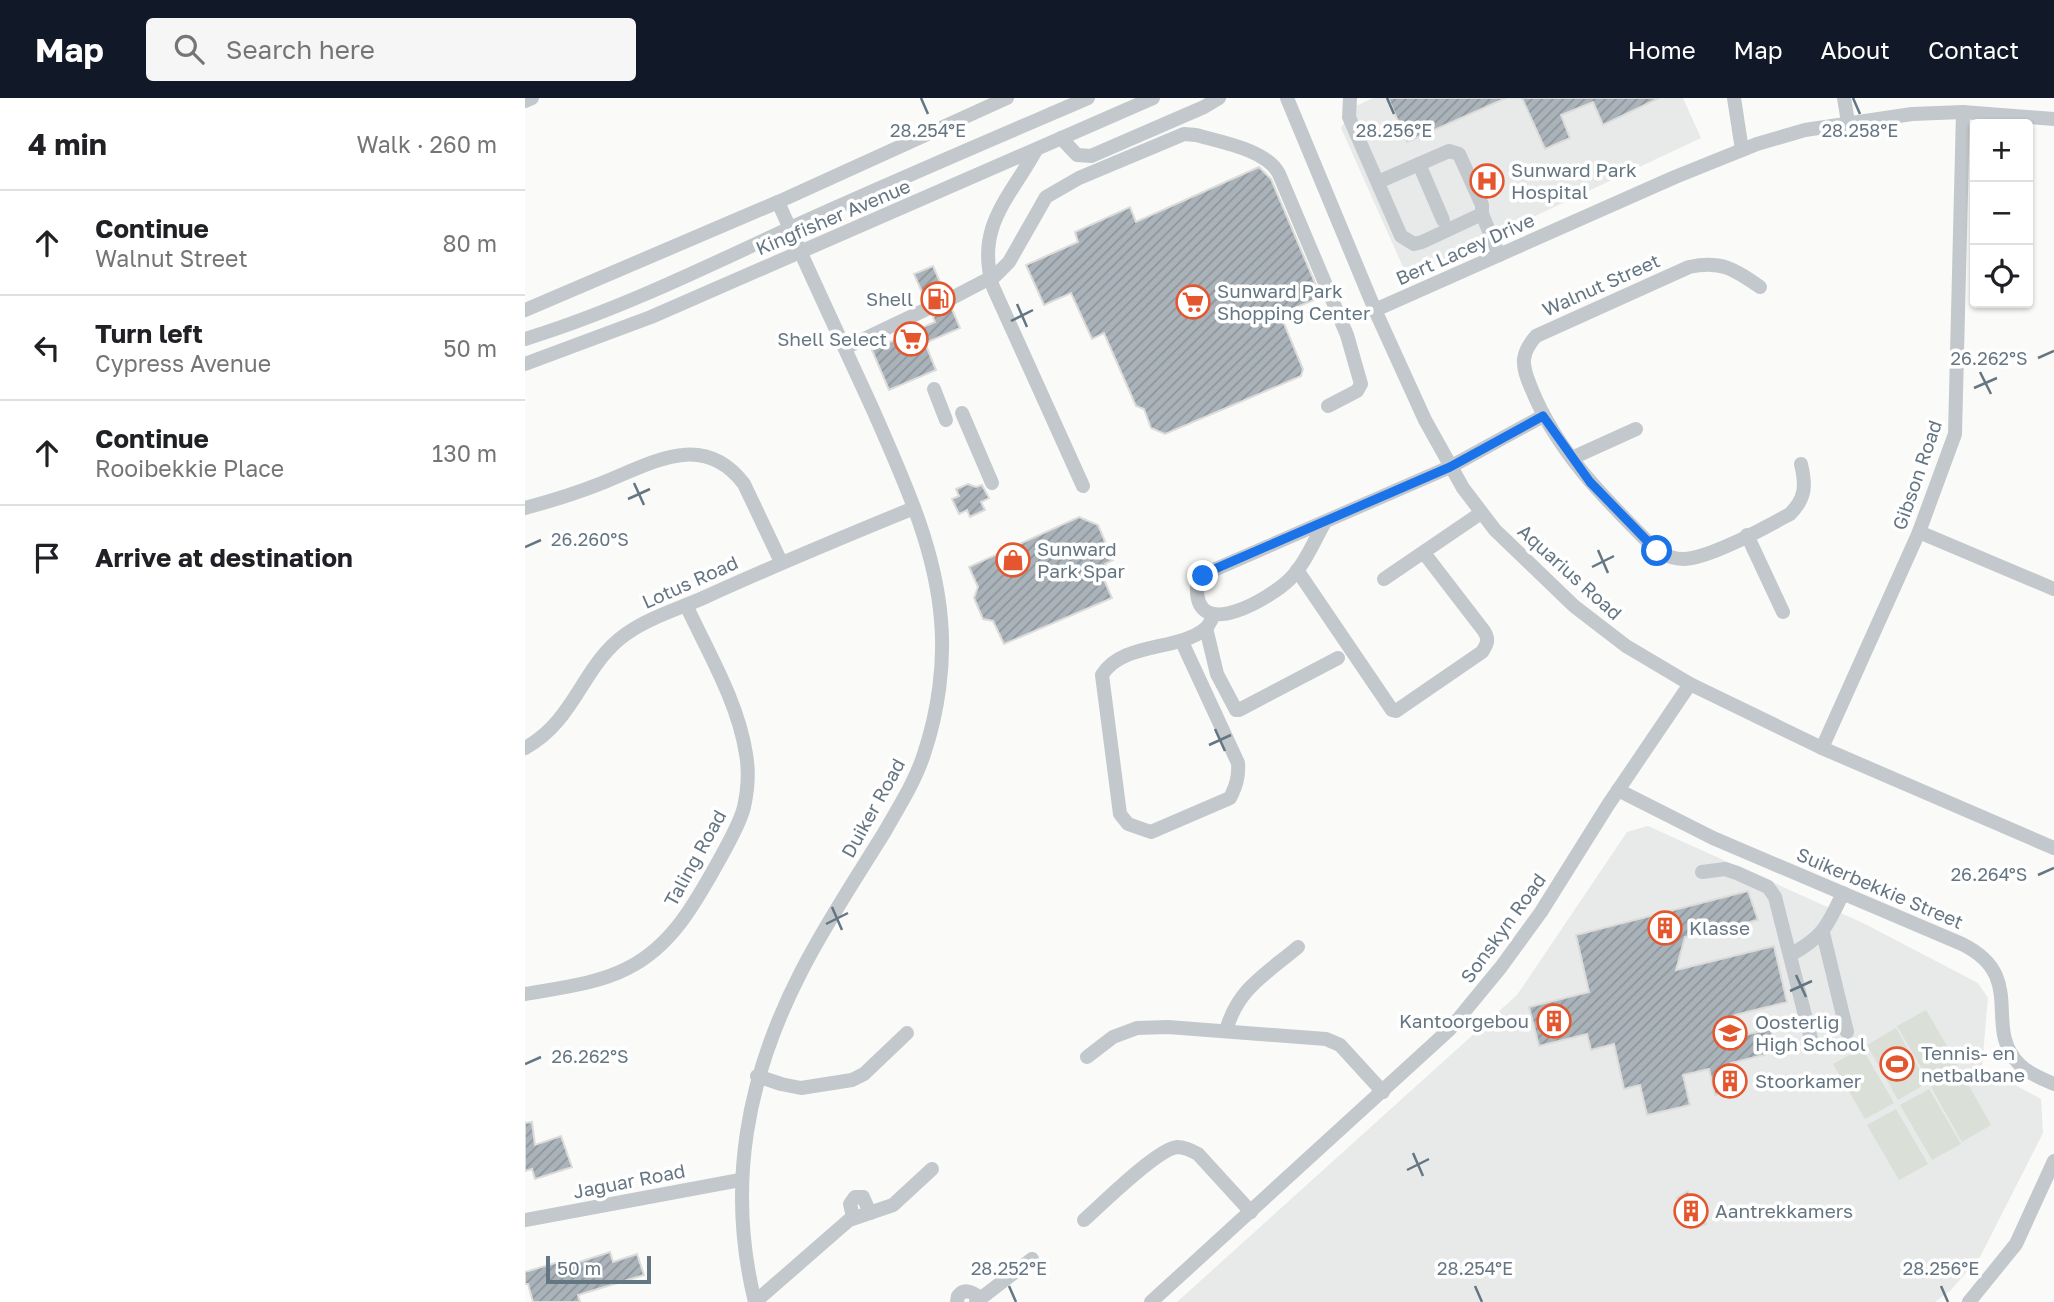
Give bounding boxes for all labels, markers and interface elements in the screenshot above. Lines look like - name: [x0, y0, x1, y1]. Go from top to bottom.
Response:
- search box: [146, 18, 636, 81]
- text: Map: [35, 30, 104, 69]
- icon: search: [170, 30, 208, 68]
- text: Search here: [226, 34, 375, 65]
- text: Home: [1628, 35, 1696, 64]
- text: Map: [1734, 35, 1783, 64]
- text: About: [1821, 35, 1890, 64]
- text: Contact: [1928, 35, 2019, 64]
- text: 28.254°E: [890, 119, 966, 141]
- text: 28.256°E: [1356, 119, 1432, 141]
- text: 28.258°E: [1822, 119, 1898, 141]
- map controls: [1970, 119, 2033, 308]
- button: +: [1970, 119, 2033, 182]
- text: 4 min: [28, 126, 107, 162]
- text: Walk · 260 m: [356, 130, 497, 158]
- place label: Sunward Park Hospital: [1511, 158, 1637, 203]
- hospital icon: Sunward Park Hospital: [1468, 162, 1506, 200]
- street label: Kingfisher Avenue: [752, 174, 914, 259]
- button: −: [1970, 182, 2033, 245]
- street label: Bert Lacey Drive: [1392, 208, 1538, 289]
- text: Continue: [95, 213, 209, 244]
- icon: ahead: [28, 224, 66, 262]
- text: 80 m: [443, 229, 497, 257]
- text: Walnut Street: [95, 244, 248, 272]
- button: locate: [1970, 245, 2033, 308]
- street label: Walnut Street: [1539, 248, 1663, 321]
- place label: Sunward Park Shopping Center: [1217, 279, 1371, 324]
- fuel station icon: Shell: [919, 280, 957, 318]
- supermarket icon: Sunward Park Shopping Center: [1174, 283, 1212, 321]
- place label: Shell: [866, 287, 913, 310]
- text: Turn left: [95, 318, 203, 349]
- supermarket icon: Shell Select: [892, 320, 930, 358]
- place label: Shell Select: [777, 327, 887, 350]
- icon: left: [28, 329, 66, 367]
- text: 50 m: [443, 334, 497, 362]
- text: 26.262°S: [1950, 347, 2028, 369]
- text: Cypress Avenue: [95, 349, 271, 377]
- street label: Gibson Road: [1887, 417, 1946, 533]
- text: Continue: [95, 423, 209, 454]
- icon: ahead: [28, 434, 66, 472]
- text: 130 m: [432, 439, 497, 467]
- text: Rooibekkie Place: [95, 454, 284, 482]
- street label: Aquarius Road: [1514, 519, 1627, 624]
- text: 26.260°S: [551, 528, 629, 550]
- route start: [1641, 535, 1672, 566]
- place label: Sunward Park Spar: [1037, 537, 1125, 582]
- icon: arrive: [28, 539, 66, 577]
- shop icon: Sunward Park Spar: [994, 541, 1032, 579]
- text: Arrive at destination: [95, 542, 353, 573]
- street label: Lotus Road: [638, 550, 741, 613]
- route end: [1187, 560, 1218, 591]
- street label: Duiker Road: [836, 754, 909, 861]
- street label: Taling Road: [659, 806, 730, 910]
- street label: Suikerbekkie Street: [1793, 842, 1967, 933]
- text: 26.264°S: [1951, 863, 2027, 885]
- street label: Sonskyn Road: [1455, 868, 1550, 987]
- building icon: Klasse: [1646, 909, 1684, 947]
- place label: Klasse: [1689, 916, 1750, 939]
- building icon: Kantoorgebou: [1535, 1002, 1573, 1040]
- place label: Kantoorgebou: [1399, 1009, 1529, 1032]
- place label: Oosterlig High School: [1755, 1010, 1866, 1055]
- school or university icon: Oosterlig High School: [1711, 1014, 1749, 1052]
- place label: Tennis- en netbalbane: [1921, 1041, 2025, 1086]
- text: 26.262°S: [551, 1045, 629, 1067]
- sports icon: Tennis- en netbalbane: [1878, 1045, 1916, 1083]
- building icon: Stoorkamer: [1711, 1062, 1749, 1100]
- place label: Stoorkamer: [1755, 1069, 1862, 1092]
- street label: Jaguar Road: [571, 1158, 687, 1203]
- building icon: Aantrekkamers: [1672, 1192, 1710, 1230]
- place label: Aantrekkamers: [1715, 1199, 1853, 1222]
- scale bar: [546, 1253, 651, 1285]
- text: 50 m: [557, 1256, 601, 1279]
- text: 28.252°E: [971, 1257, 1047, 1279]
- text: 28.254°E: [1437, 1257, 1513, 1279]
- text: 28.256°E: [1903, 1257, 1979, 1279]

